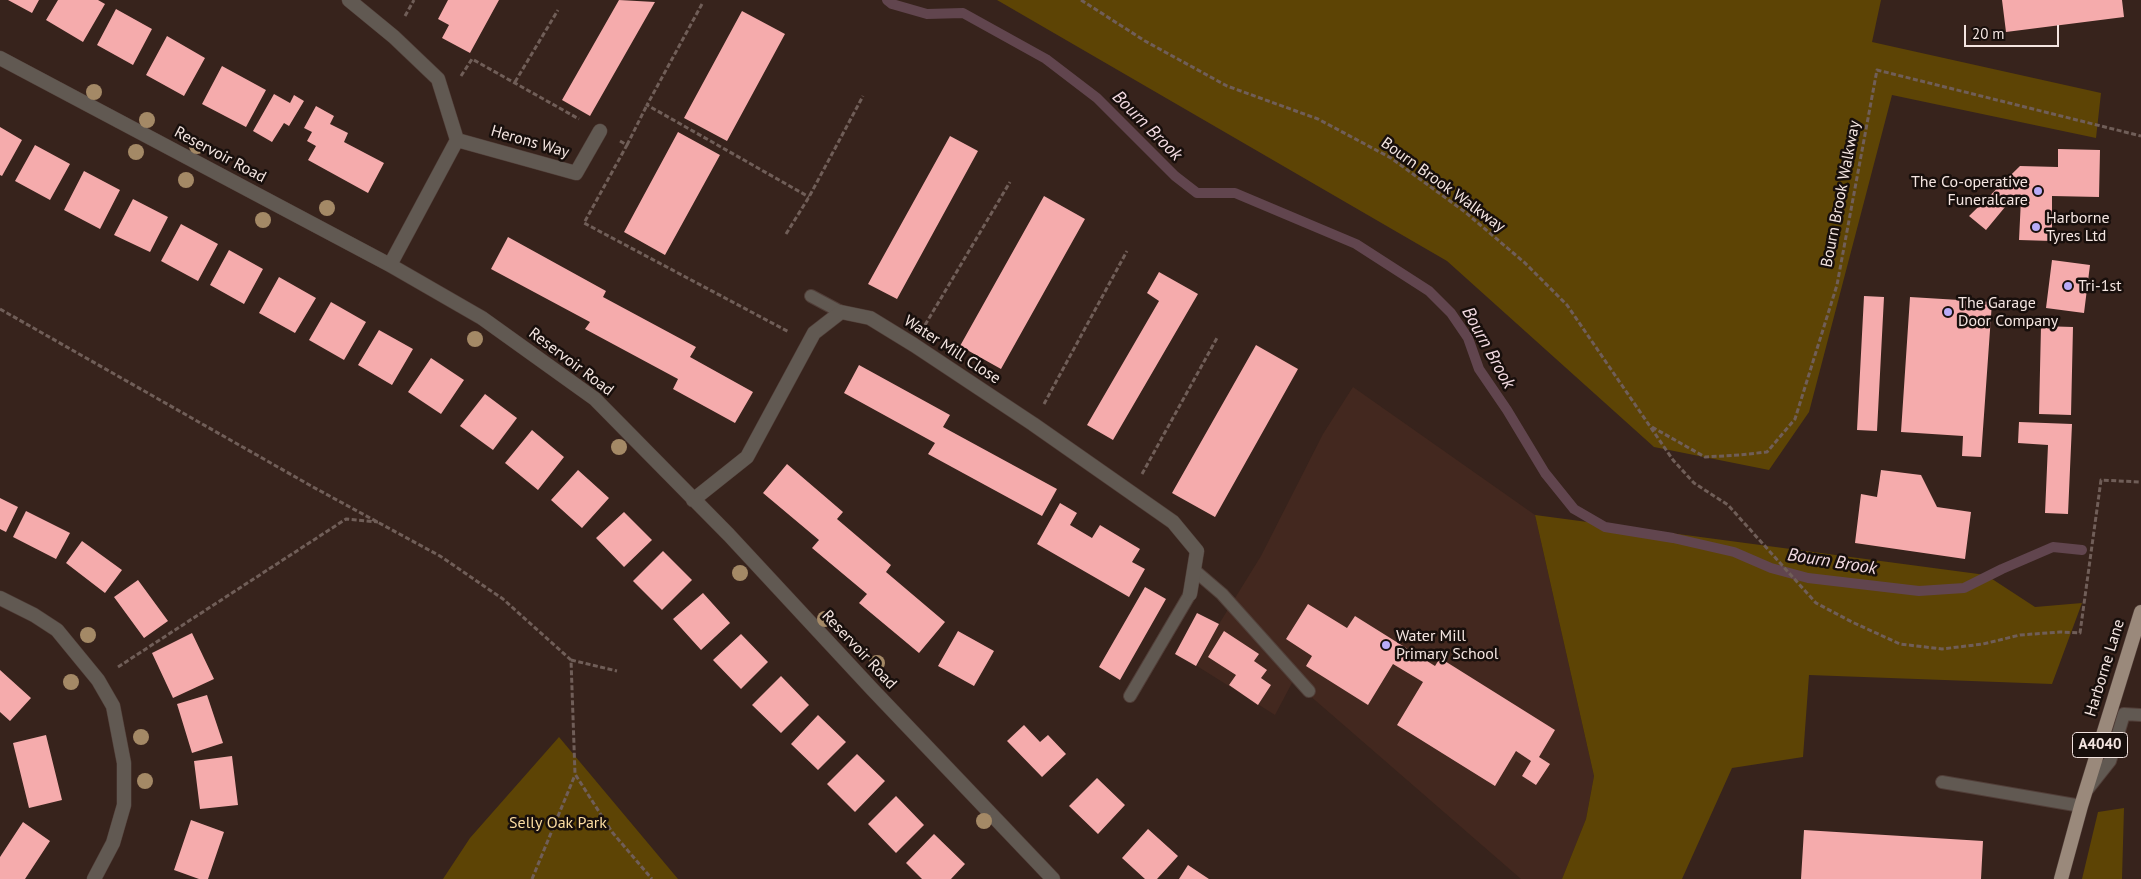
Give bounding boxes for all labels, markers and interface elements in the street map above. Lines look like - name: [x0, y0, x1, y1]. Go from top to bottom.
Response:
- scale bar: [1966, 15, 2061, 47]
- text: 20 m: [1972, 24, 2005, 43]
- water label: Bourn Brook: [1107, 86, 1187, 166]
- street label: Bourn Brook Walkway: [1817, 119, 1865, 269]
- street label: Herons Way: [489, 122, 571, 162]
- street label: Reservoir Road: [171, 123, 269, 187]
- street label: Bourn Brook Walkway: [1377, 133, 1509, 237]
- place label: The Co-operative Funeralcare: [1911, 172, 2028, 210]
- marker: The Co-operative Funeralcare: [2032, 185, 2044, 197]
- place label: Harborne Tyres Ltd: [2046, 208, 2110, 246]
- marker: Harborne Tyres Ltd: [2030, 221, 2042, 233]
- place label: Tri-1st: [2078, 276, 2122, 296]
- marker: Tri-1st: [2062, 280, 2074, 292]
- place label: The Garage Door Company: [1958, 293, 2058, 331]
- water label: Bourn Brook: [1457, 303, 1519, 393]
- marker: The Garage Door Company: [1942, 306, 1954, 318]
- street label: Water Mill Close: [900, 312, 1004, 388]
- street label: Reservoir Road: [525, 324, 617, 400]
- water label: Bourn Brook: [1786, 544, 1878, 580]
- street label: Reservoir Road: [817, 606, 901, 694]
- street label: Harborne Lane: [2081, 617, 2129, 719]
- place label: Water Mill Primary School: [1396, 626, 1498, 664]
- marker: Water Mill Primary School: [1380, 639, 1392, 651]
- road number: A4040: [2072, 732, 2128, 758]
- park label: Selly Oak Park: [509, 813, 607, 833]

